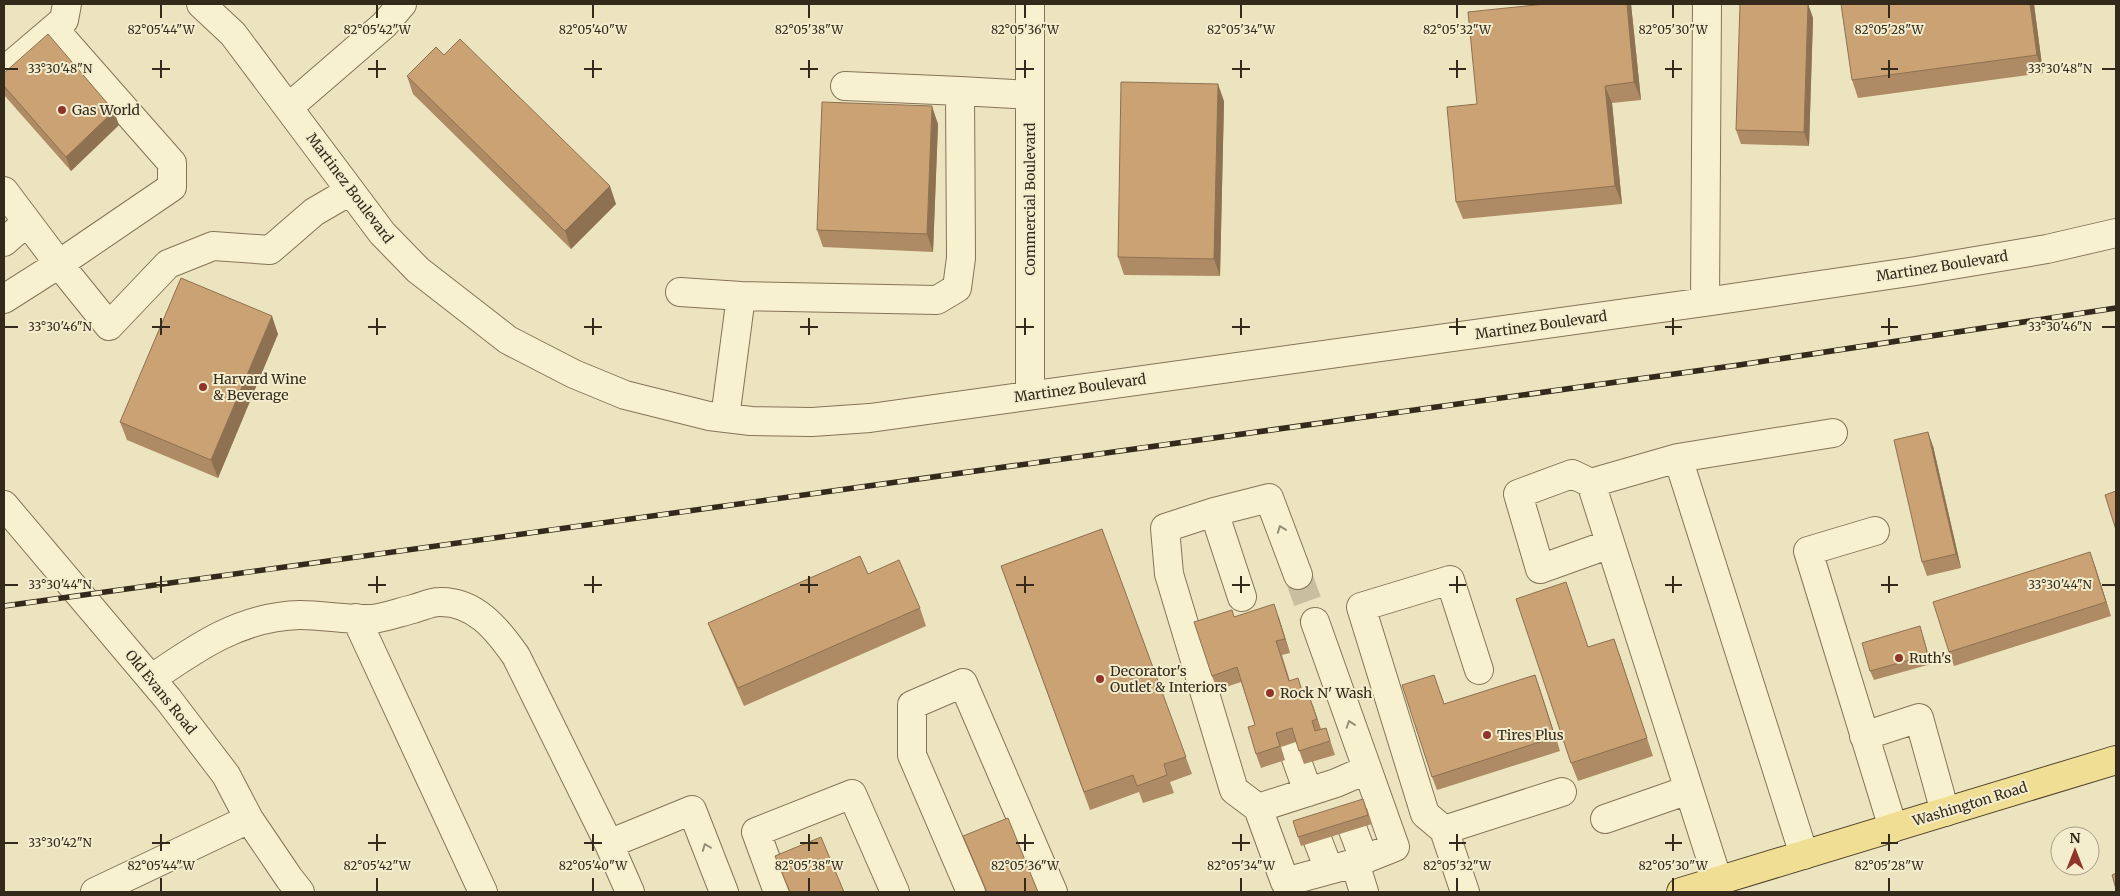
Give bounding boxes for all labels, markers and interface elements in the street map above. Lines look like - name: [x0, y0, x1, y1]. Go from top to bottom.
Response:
- text: 82°05'44"W: [127, 22, 196, 37]
- text: 82°05'42"W: [343, 22, 412, 37]
- text: 82°05'40"W: [559, 22, 628, 37]
- text: 82°05'38"W: [775, 22, 844, 37]
- text: 82°05'36"W: [991, 22, 1060, 37]
- text: 82°05'34"W: [1207, 22, 1276, 37]
- text: 82°05'32"W: [1423, 22, 1492, 37]
- text: 82°05'30"W: [1638, 22, 1709, 37]
- text: 82°05'28"W: [1855, 22, 1924, 37]
- text: 33°30'48"N: [28, 61, 93, 76]
- text: 33°30'48"N: [2028, 61, 2093, 76]
- place label: Gas World: [72, 101, 141, 119]
- marker: Gas World: [56, 104, 68, 116]
- street label: Commercial Boulevard: [1021, 122, 1039, 275]
- street label: Martinez Boulevard: [303, 129, 398, 247]
- street label: Martinez Boulevard: [1875, 247, 2010, 285]
- street label: Martinez Boulevard: [1474, 307, 1609, 343]
- text: 33°30'46"N: [28, 319, 93, 334]
- text: 33°30'46"N: [2028, 319, 2093, 334]
- place label: Harvard Wine & Beverage: [213, 370, 306, 404]
- street label: Martinez Boulevard: [1013, 370, 1148, 406]
- marker: Harvard Wine & Beverage: [197, 381, 209, 393]
- one-way arrow: [1277, 525, 1287, 534]
- text: 33°30'44"N: [28, 577, 92, 592]
- text: 33°30'44"N: [2028, 577, 2092, 592]
- street label: Old Evans Road: [121, 646, 201, 738]
- place label: Ruth's: [1909, 649, 1951, 667]
- marker: Ruth's: [1893, 652, 1905, 664]
- place label: Decorator's Outlet & Interiors: [1110, 662, 1227, 696]
- marker: Decorator's Outlet & Interiors: [1094, 673, 1106, 685]
- place label: Rock N' Wash: [1280, 684, 1372, 702]
- marker: Rock N' Wash: [1264, 687, 1276, 699]
- one-way arrow: [1346, 720, 1356, 729]
- place label: Tires Plus: [1497, 726, 1564, 744]
- marker: Tires Plus: [1481, 729, 1493, 741]
- street label: Washington Road: [1910, 778, 2030, 830]
- north arrow: [2050, 826, 2100, 876]
- text: N: [2069, 829, 2081, 847]
- text: 33°30'42"N: [28, 835, 92, 850]
- one-way arrow: [702, 843, 713, 852]
- text: 82°05'44"W: [127, 858, 196, 873]
- text: 82°05'42"W: [343, 858, 412, 873]
- text: 82°05'40"W: [559, 858, 628, 873]
- text: 82°05'38"W: [775, 858, 844, 873]
- text: 82°05'36"W: [991, 858, 1060, 873]
- text: 82°05'34"W: [1207, 858, 1276, 873]
- text: 82°05'32"W: [1423, 858, 1492, 873]
- text: 82°05'30"W: [1638, 858, 1709, 873]
- text: 82°05'28"W: [1855, 858, 1924, 873]

